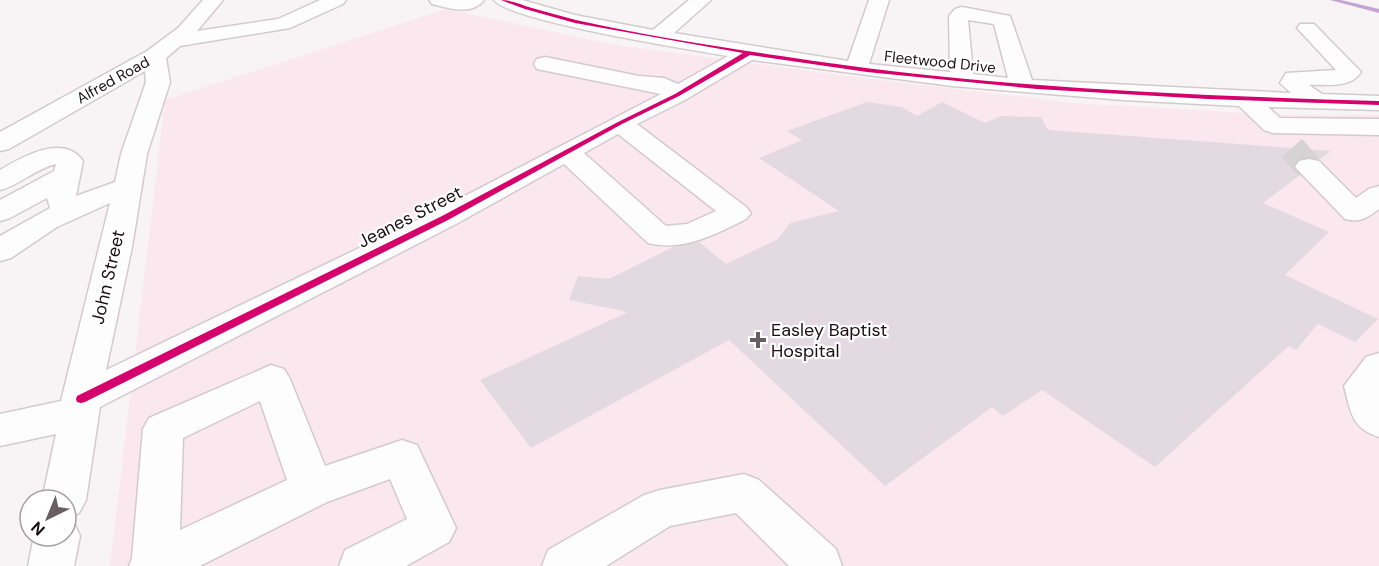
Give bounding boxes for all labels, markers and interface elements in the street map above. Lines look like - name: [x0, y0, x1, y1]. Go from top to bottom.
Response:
- street label: Fleetwood Drive: [883, 46, 997, 78]
- street label: Alfred Road: [73, 52, 153, 108]
- street label: Jeanes Street: [354, 180, 466, 254]
- street label: John Street: [85, 227, 131, 327]
- place label: Easley Baptist Hospital: [771, 318, 887, 363]
- marker: Easley Baptist Hospital: [749, 331, 767, 349]
- north arrow: [18, 488, 78, 548]
- text: N: [27, 517, 50, 540]

